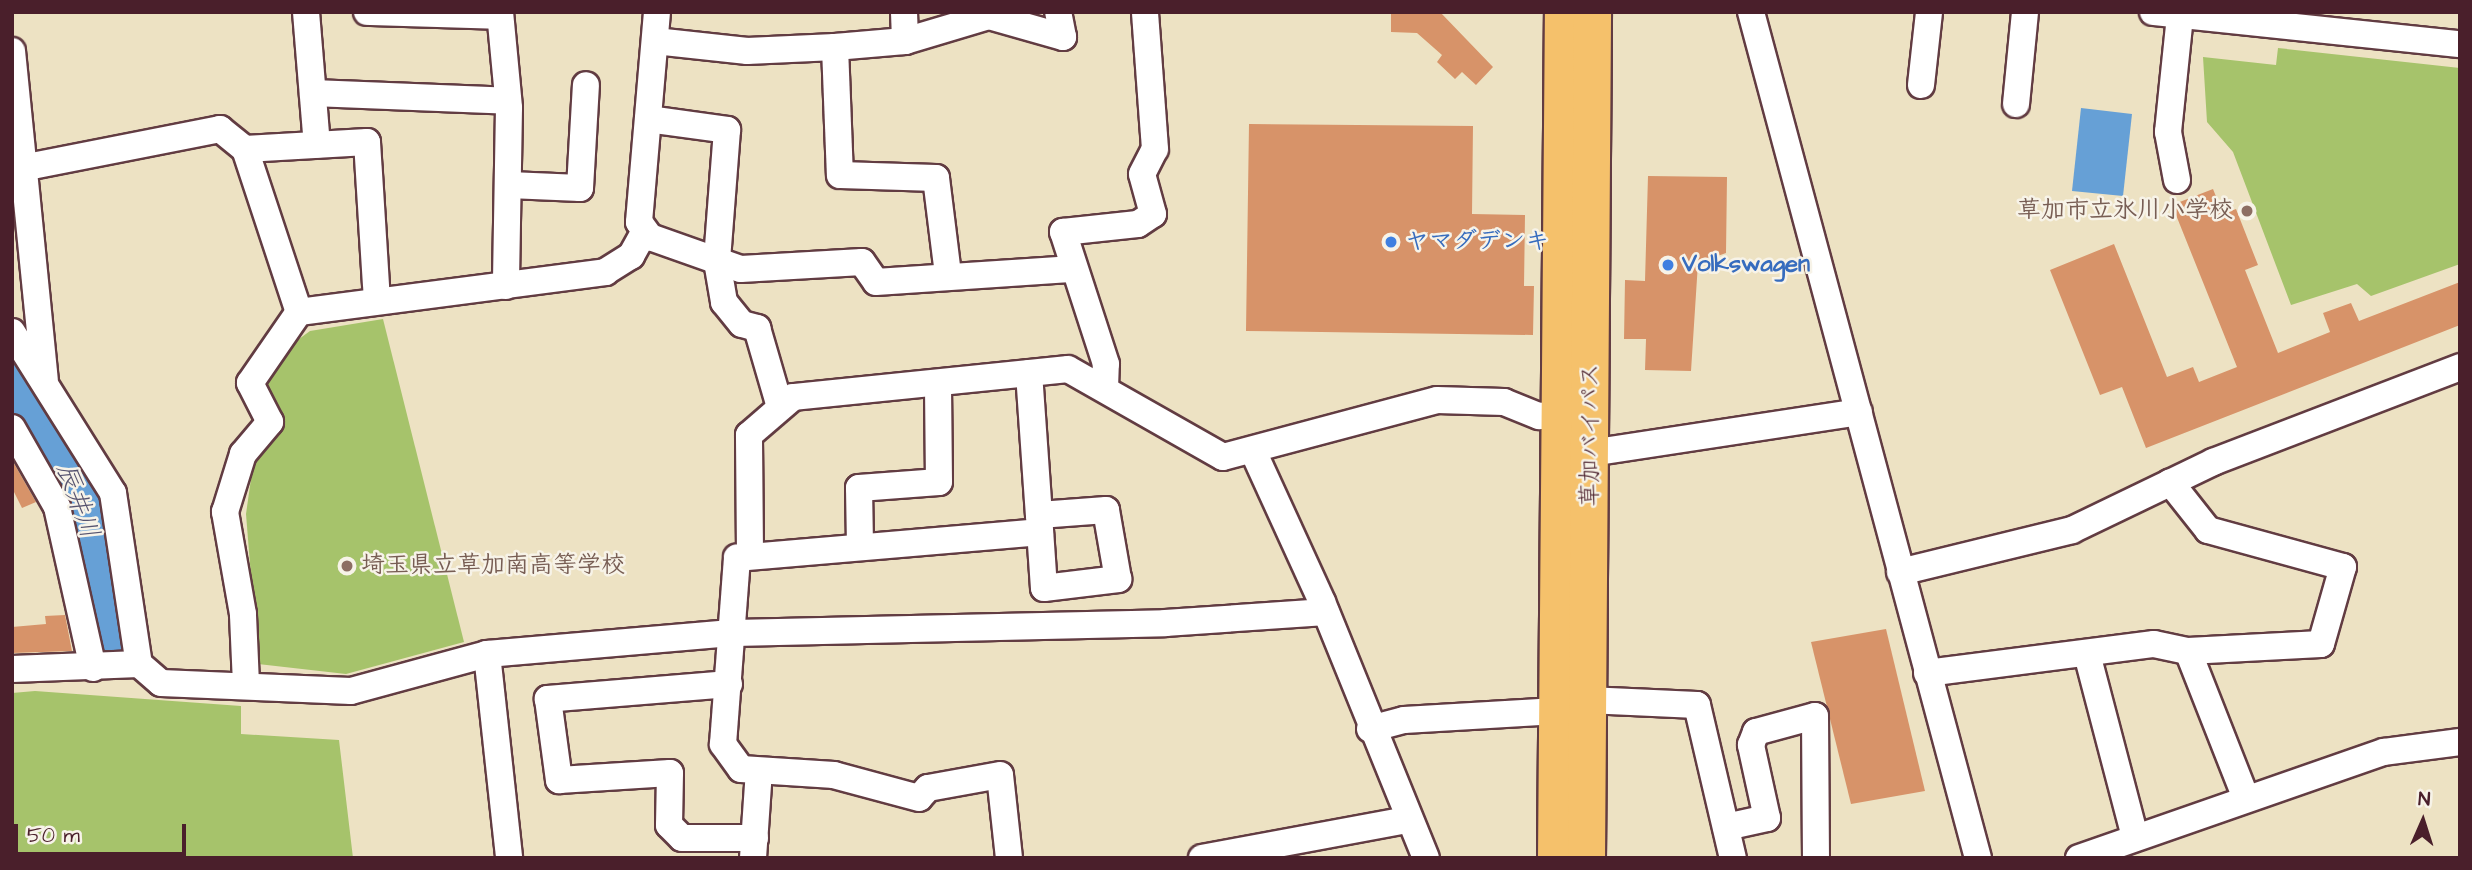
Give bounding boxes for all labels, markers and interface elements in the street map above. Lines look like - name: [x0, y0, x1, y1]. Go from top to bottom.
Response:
- place label: 草加市立氷川小学校: [2017, 197, 2233, 225]
- marker: 草加市立氷川小学校: [2239, 203, 2255, 219]
- place label: ヤマダデンキ: [1405, 228, 1549, 256]
- marker: ヤマダデンキ: [1383, 234, 1399, 250]
- place label: Volkswagen: [1682, 251, 1810, 279]
- marker: Volkswagen: [1660, 257, 1676, 273]
- street label: 草加バイパス: [1577, 363, 1605, 507]
- water label: 辰井川: [49, 459, 105, 543]
- place label: 埼玉県立草加南高等学校: [361, 552, 625, 580]
- marker: 埼玉県立草加南高等学校: [339, 558, 355, 574]
- north arrow: [2388, 786, 2458, 856]
- text: N: [2417, 786, 2431, 813]
- scale bar: [18, 810, 189, 854]
- text: 50 m: [27, 821, 80, 850]

